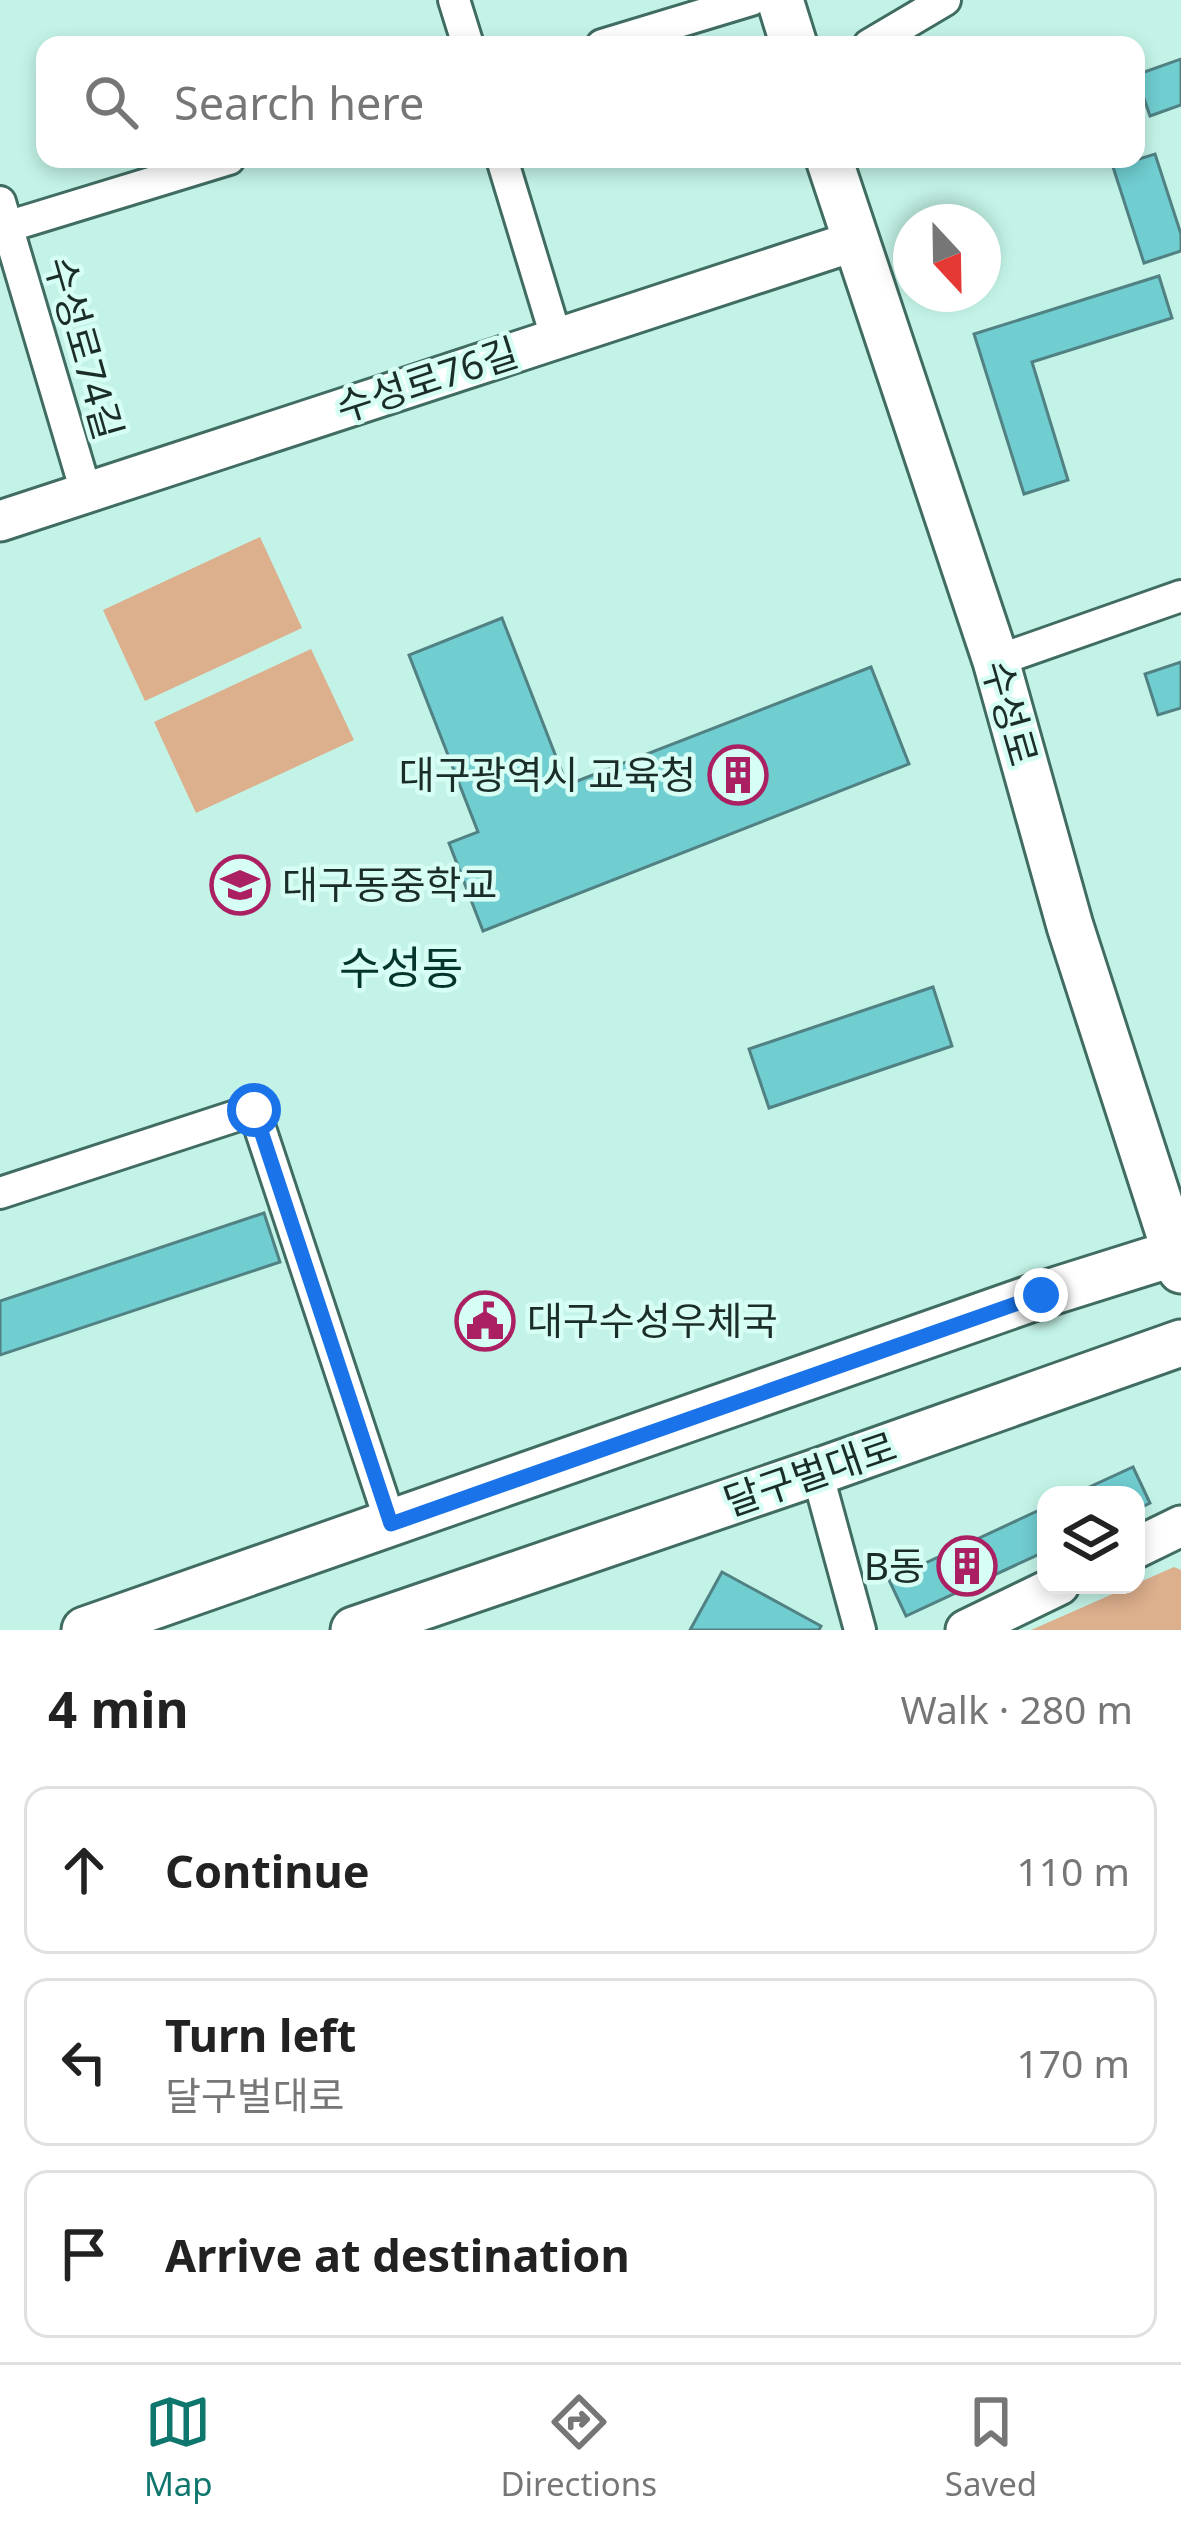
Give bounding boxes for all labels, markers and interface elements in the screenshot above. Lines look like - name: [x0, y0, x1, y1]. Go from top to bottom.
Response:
- search box: [36, 36, 1145, 168]
- icon: search: [78, 69, 144, 135]
- text: Search here: [174, 72, 424, 133]
- north arrow: [893, 204, 1001, 312]
- street label: 수성로74길: [34, 250, 137, 445]
- street label: 수성로76길: [329, 324, 524, 433]
- street label: 수성로: [971, 654, 1052, 772]
- building icon: 대구광역시 교육청: [707, 744, 769, 806]
- place label: 대구광역시 교육청: [399, 747, 696, 800]
- school or university icon: 대구동중학교: [209, 854, 271, 916]
- place label: 대구동중학교: [282, 857, 497, 910]
- district label: 수성동: [339, 936, 463, 997]
- route start: [227, 1083, 281, 1137]
- route end: [1014, 1268, 1068, 1322]
- public building icon: 대구수성우체국: [454, 1290, 516, 1352]
- place label: 대구수성우체국: [527, 1293, 778, 1346]
- street label: 달구벌대로: [716, 1418, 903, 1527]
- map controls: [1037, 1486, 1145, 1594]
- button: layers: [1037, 1486, 1145, 1594]
- building icon: B동: [936, 1535, 998, 1597]
- place label: B동: [864, 1538, 925, 1591]
- text: 4 min: [48, 1673, 189, 1743]
- text: Walk · 280 m: [900, 1682, 1133, 1735]
- icon: ahead: [51, 1837, 117, 1903]
- text: Continue: [165, 1840, 370, 1901]
- text: 110 m: [1016, 1844, 1130, 1897]
- text: Turn left: [165, 2004, 356, 2065]
- icon: left: [51, 2029, 117, 2095]
- text: 170 m: [1016, 2036, 1130, 2089]
- text: 달구벌대로: [165, 2068, 344, 2121]
- icon: arrive: [51, 2221, 117, 2287]
- text: Arrive at destination: [165, 2224, 630, 2285]
- tab: Map: [144, 2389, 213, 2506]
- tab: Directions: [500, 2389, 657, 2506]
- tab: Saved: [945, 2389, 1037, 2506]

